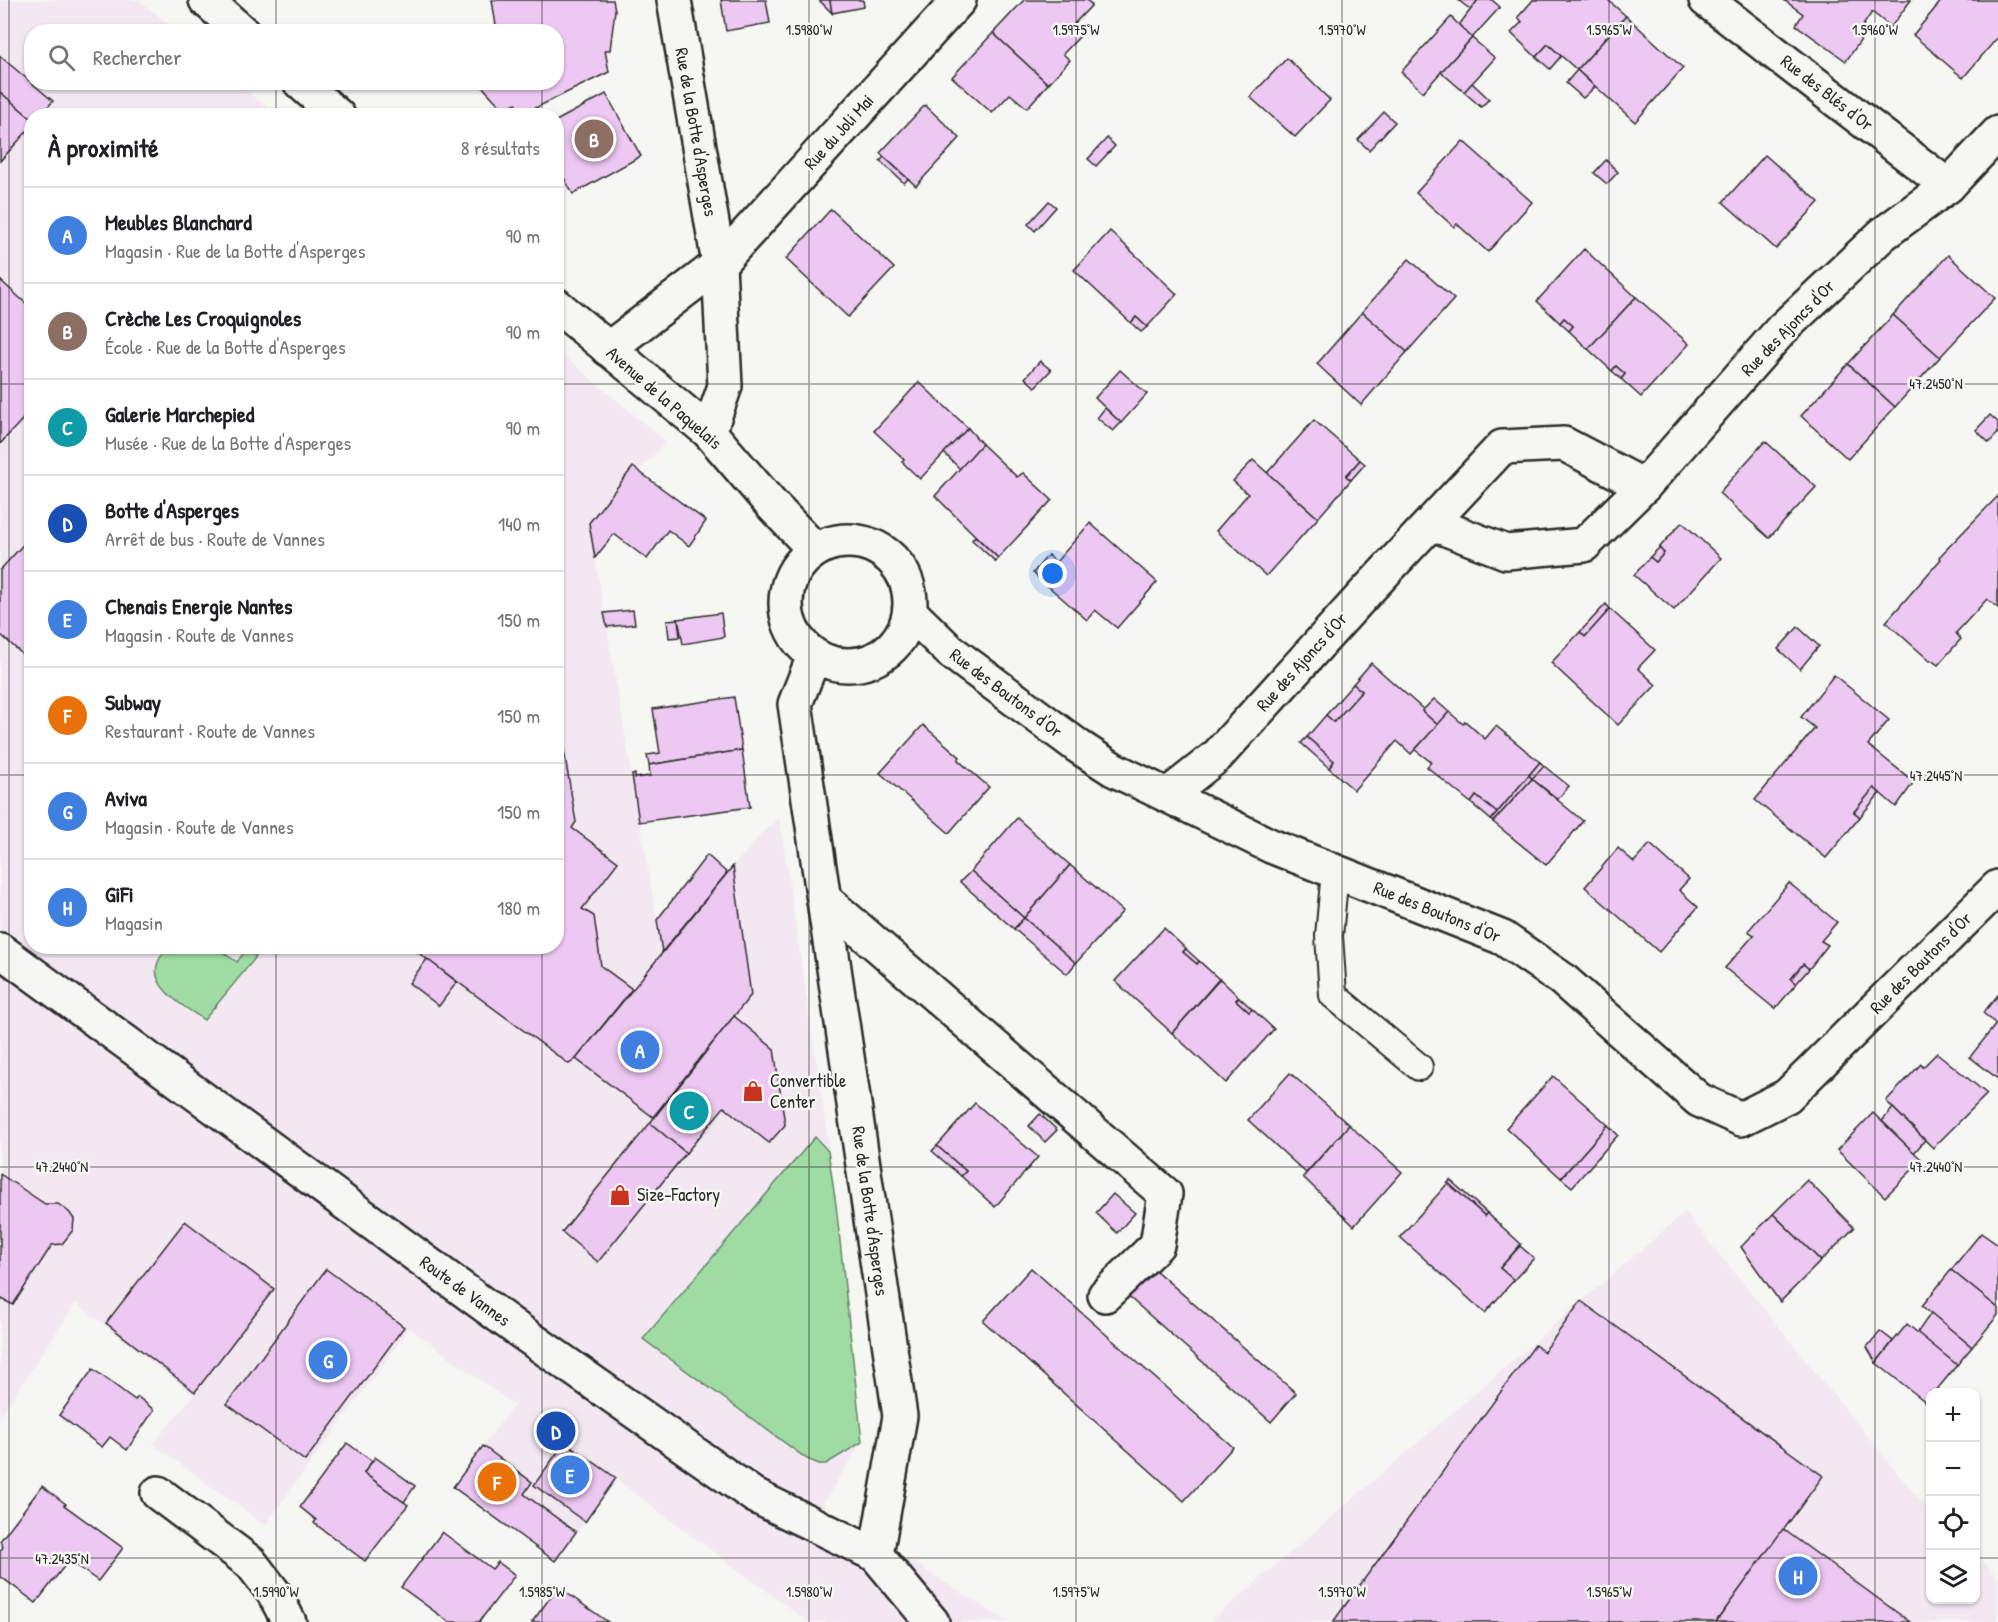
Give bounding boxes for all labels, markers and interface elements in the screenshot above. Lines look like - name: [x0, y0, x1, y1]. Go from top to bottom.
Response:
- text: 1.5980°W: [786, 19, 833, 40]
- text: 1.5975°W: [1053, 19, 1100, 40]
- text: 1.5970°W: [1318, 19, 1366, 40]
- text: 1.5965°W: [1586, 19, 1633, 40]
- text: 1.5960°W: [1852, 19, 1899, 40]
- search box: [24, 24, 564, 90]
- icon: search: [45, 41, 78, 74]
- text: Rechercher: [93, 42, 182, 72]
- street label: Rue de la Botte d'Asperges: [669, 46, 724, 218]
- street label: Rue des Blés d'Or: [1776, 49, 1879, 137]
- street label: Rue du Joli Mai: [798, 88, 879, 175]
- pin: B: [574, 116, 614, 162]
- text: À proximité: [48, 130, 159, 165]
- text: 8 résultats: [461, 134, 540, 161]
- text: Meubles Blanchard: [105, 207, 252, 237]
- text: A: [63, 222, 72, 249]
- text: 90 m: [506, 222, 540, 249]
- text: Magasin · Rue de la Botte d'Asperges: [105, 237, 366, 264]
- street label: Rue des Ajoncs d'Or: [1735, 274, 1840, 381]
- text: Crèche Les Croquignoles: [105, 303, 301, 333]
- text: B: [62, 318, 73, 345]
- text: 90 m: [506, 318, 540, 345]
- text: École · Rue de la Botte d'Asperges: [105, 333, 346, 360]
- street label: Avenue de la Paquelais: [601, 341, 727, 455]
- text: 47.2450°N: [1909, 373, 1963, 394]
- text: Galerie Marchepied: [105, 399, 254, 429]
- text: C: [62, 414, 73, 441]
- text: 90 m: [506, 414, 540, 441]
- text: Musée · Rue de la Botte d'Asperges: [105, 429, 351, 456]
- text: Botte d'Asperges: [105, 495, 239, 525]
- text: D: [63, 510, 72, 537]
- text: 140 m: [498, 510, 540, 537]
- text: Arrêt de bus · Route de Vannes: [105, 525, 325, 552]
- your location: [1038, 559, 1067, 588]
- text: Chenais Energie Nantes: [105, 591, 293, 621]
- text: E: [63, 606, 72, 633]
- text: 150 m: [497, 606, 540, 633]
- street label: Rue des Ajoncs d'Or: [1250, 607, 1353, 717]
- text: Magasin · Route de Vannes: [105, 621, 294, 648]
- street label: Rue des Boutons d'Or: [945, 642, 1068, 743]
- text: Subway: [105, 687, 161, 717]
- text: F: [64, 702, 71, 729]
- text: 150 m: [497, 702, 540, 729]
- text: Restaurant · Route de Vannes: [105, 717, 315, 744]
- text: 47.2445°N: [1910, 765, 1962, 786]
- text: Aviva: [105, 783, 147, 813]
- text: G: [63, 798, 72, 825]
- text: 150 m: [497, 798, 540, 825]
- text: Magasin · Route de Vannes: [105, 813, 294, 840]
- street label: Rue des Boutons d'Or: [1370, 875, 1505, 948]
- text: GiFi: [105, 879, 134, 909]
- text: H: [63, 894, 72, 921]
- text: 180 m: [497, 894, 540, 921]
- street label: Rue des Boutons d'Or: [1864, 906, 1977, 1019]
- text: Magasin: [105, 909, 163, 936]
- pin: A: [620, 1028, 660, 1072]
- place label: Convertible Center: [770, 1068, 846, 1114]
- shop icon: Convertible Center: [741, 1079, 765, 1103]
- pin: C: [670, 1088, 708, 1134]
- street label: Rue de la Botte d'Asperges: [846, 1125, 895, 1297]
- text: 47.2440°N: [36, 1156, 88, 1177]
- text: 47.2440°N: [1910, 1156, 1962, 1177]
- place label: Size-Factory: [637, 1182, 721, 1207]
- shop icon: Size-Factory: [608, 1183, 632, 1207]
- street label: Route de Vannes: [415, 1249, 516, 1332]
- pin: G: [308, 1338, 348, 1382]
- map controls: [1926, 1388, 1980, 1604]
- button: +: [1926, 1388, 1980, 1442]
- pin: D: [536, 1408, 576, 1454]
- button: −: [1926, 1442, 1980, 1496]
- pin: E: [550, 1452, 590, 1498]
- pin: F: [478, 1460, 516, 1504]
- button: locate: [1926, 1496, 1980, 1550]
- text: 47.2435°N: [35, 1548, 89, 1569]
- button: layers: [1926, 1550, 1980, 1604]
- pin: H: [1778, 1554, 1818, 1598]
- text: 1.5990°W: [253, 1581, 299, 1602]
- text: 1.5985°W: [519, 1581, 566, 1602]
- text: 1.5980°W: [786, 1581, 833, 1602]
- text: 1.5975°W: [1053, 1581, 1100, 1602]
- text: 1.5970°W: [1318, 1581, 1366, 1602]
- text: 1.5965°W: [1586, 1581, 1633, 1602]

